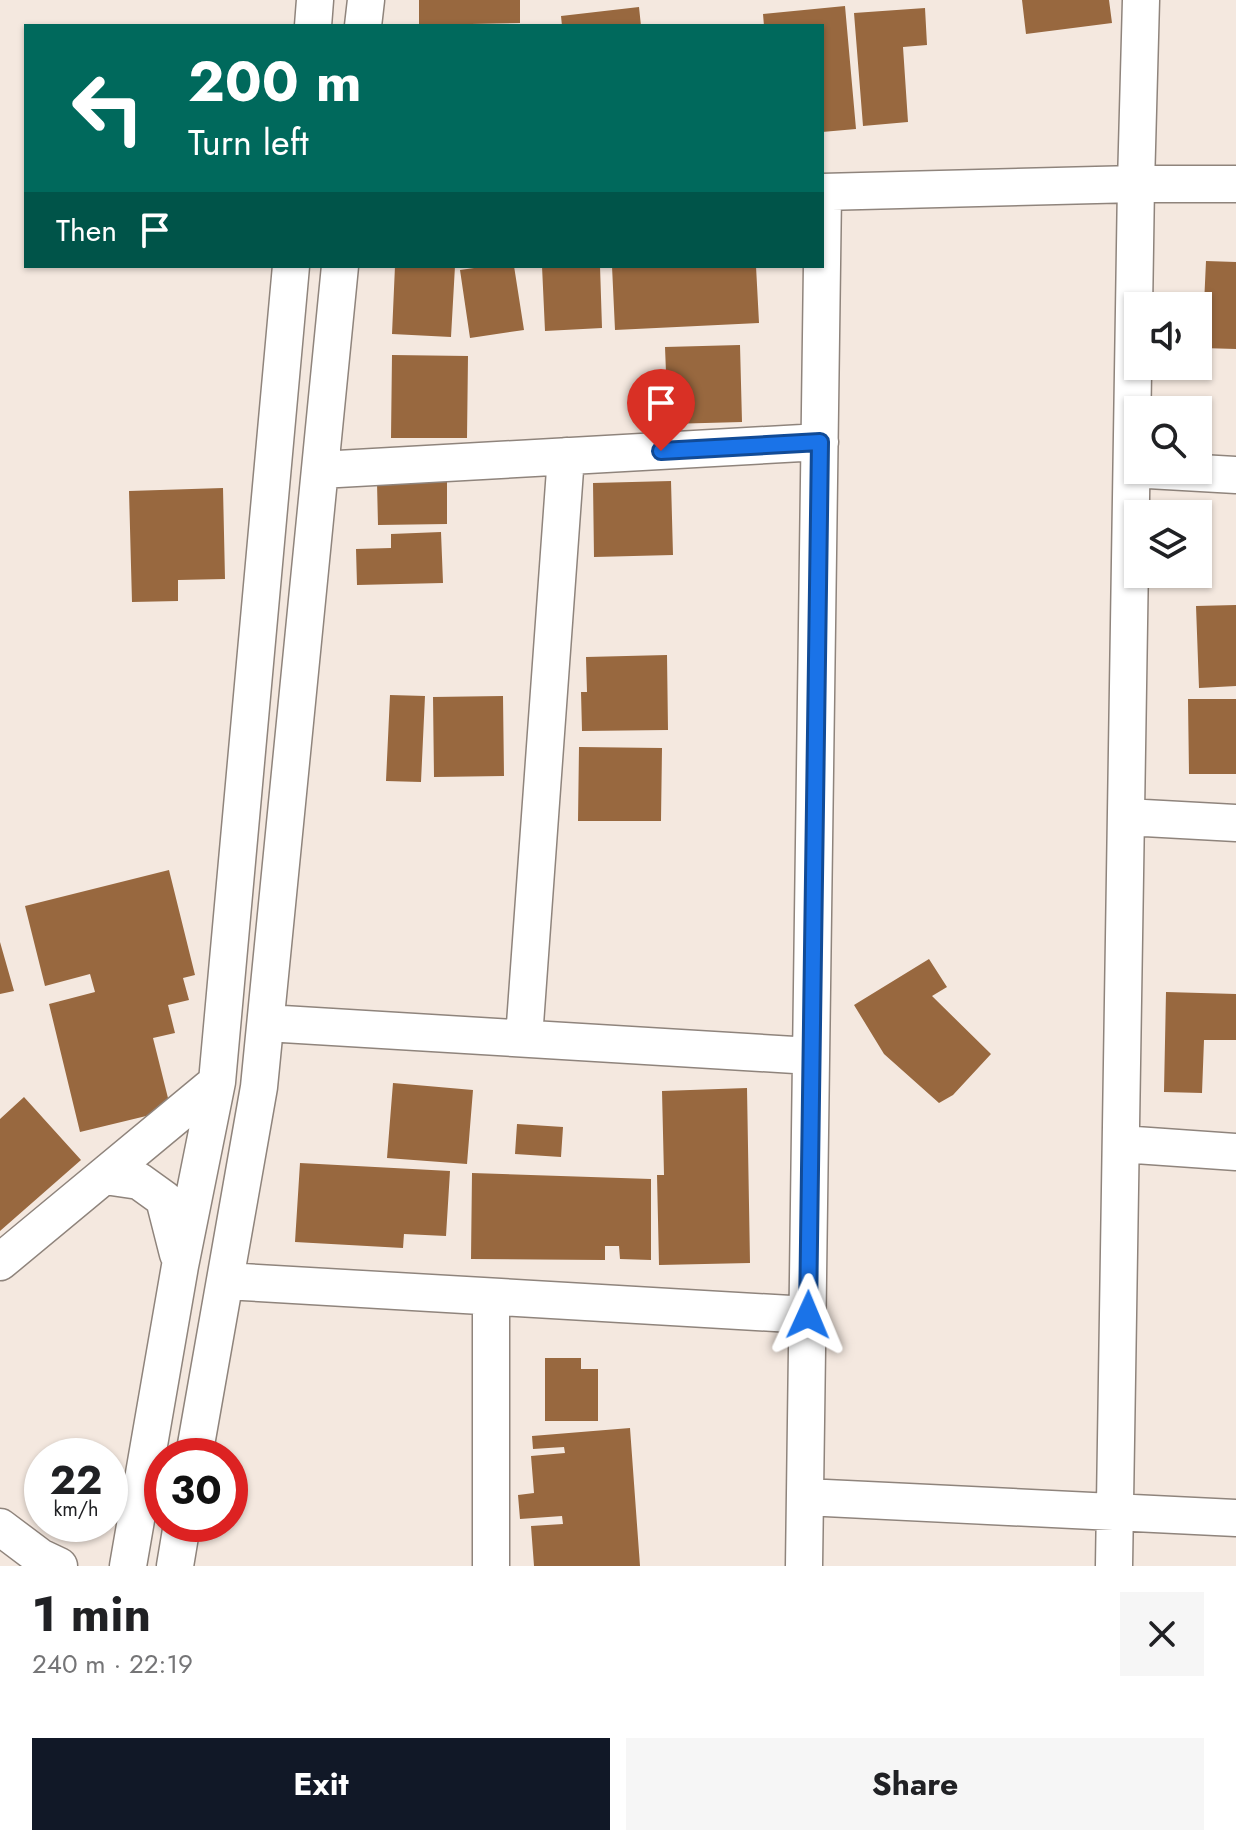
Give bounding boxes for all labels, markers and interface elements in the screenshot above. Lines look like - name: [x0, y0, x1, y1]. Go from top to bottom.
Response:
- text: 200 m: [188, 41, 362, 122]
- icon: left: [56, 56, 160, 160]
- text: Turn left: [188, 116, 309, 168]
- icon: arrive: [133, 208, 177, 252]
- text: Then: [56, 209, 117, 252]
- map controls: [1124, 292, 1212, 588]
- button: sound: [1124, 292, 1212, 380]
- pin: [627, 369, 695, 451]
- icon: arrive: [639, 381, 683, 425]
- button: search: [1124, 396, 1212, 484]
- button: layers: [1124, 500, 1212, 588]
- position arrow: [766, 1273, 850, 1357]
- speed limit sign: 30: [144, 1438, 248, 1542]
- text: 22: [50, 1451, 102, 1509]
- text: km/h: [53, 1495, 99, 1524]
- text: 1 min: [32, 1580, 151, 1649]
- button: close: [1120, 1592, 1204, 1676]
- text: 240 m · 22:19: [32, 1645, 193, 1683]
- button: Exit: [32, 1738, 610, 1830]
- button: Share: [626, 1738, 1204, 1830]

